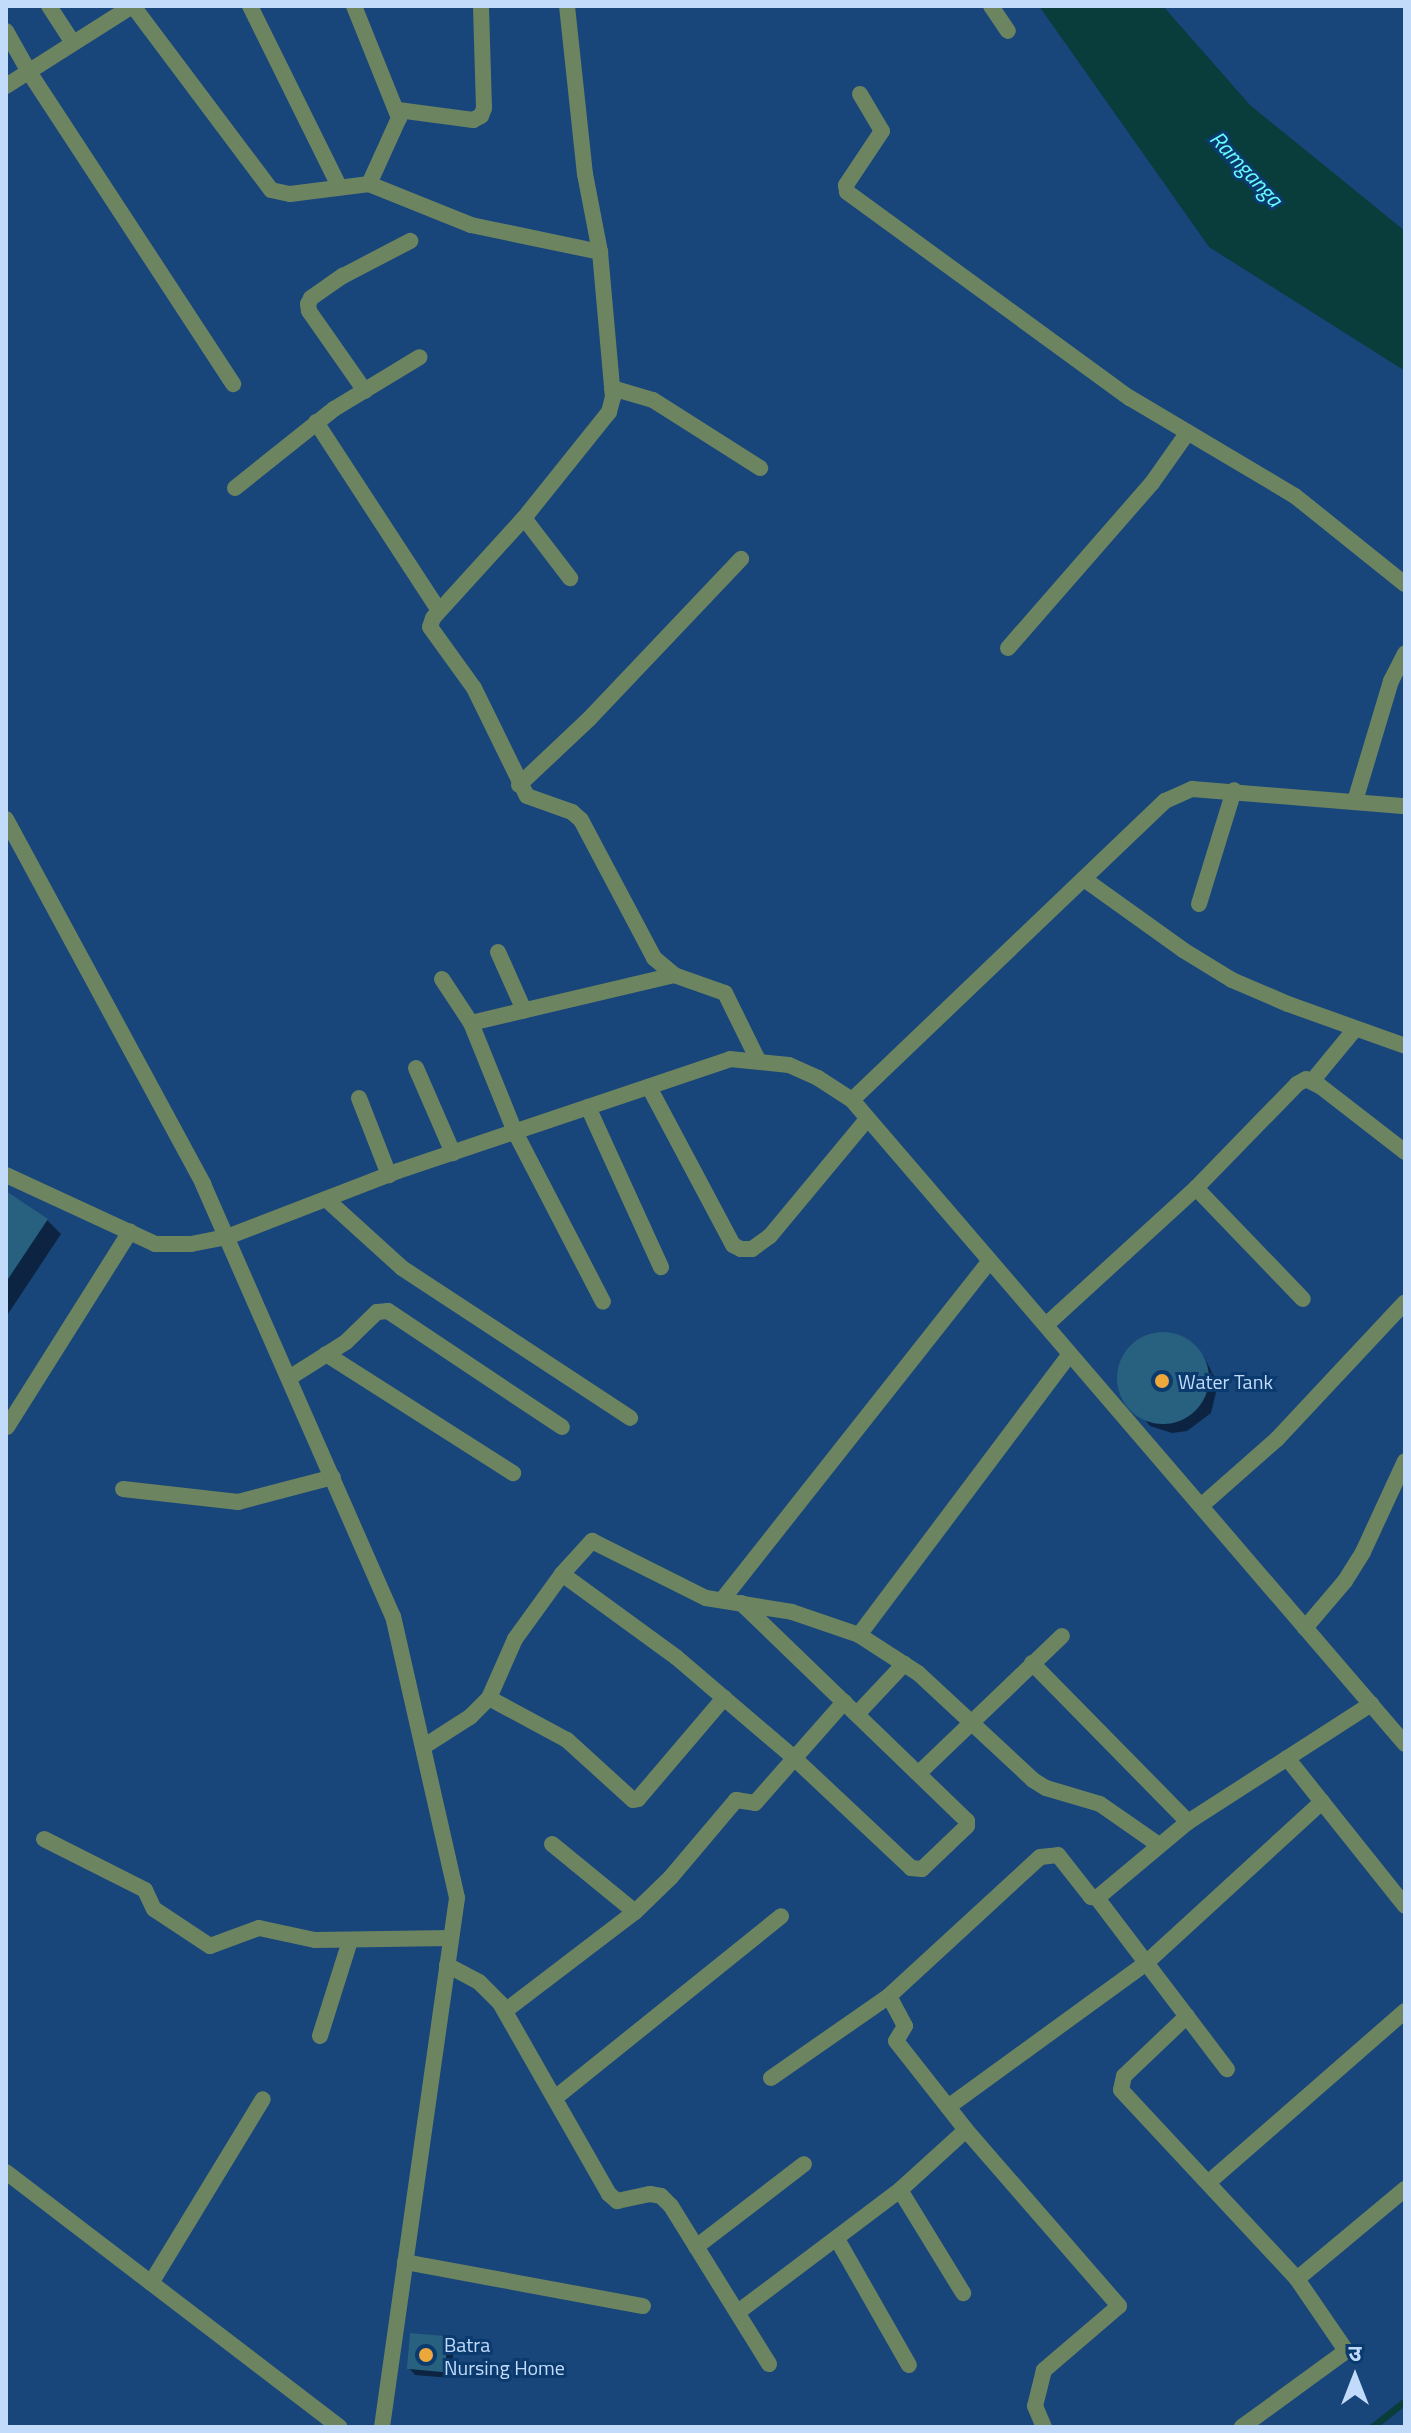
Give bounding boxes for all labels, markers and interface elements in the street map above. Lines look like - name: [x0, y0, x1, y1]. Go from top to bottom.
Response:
- water label: Ramganga: [1204, 126, 1288, 212]
- place label: Water Tank: [1178, 1369, 1273, 1393]
- marker: Water Tank: [1153, 1372, 1171, 1390]
- place label: Batra Nursing Home: [444, 2332, 565, 2379]
- text: उ: [1349, 2336, 1361, 2370]
- north arrow: [1315, 2337, 1395, 2417]
- marker: Batra Nursing Home: [415, 2344, 437, 2366]

